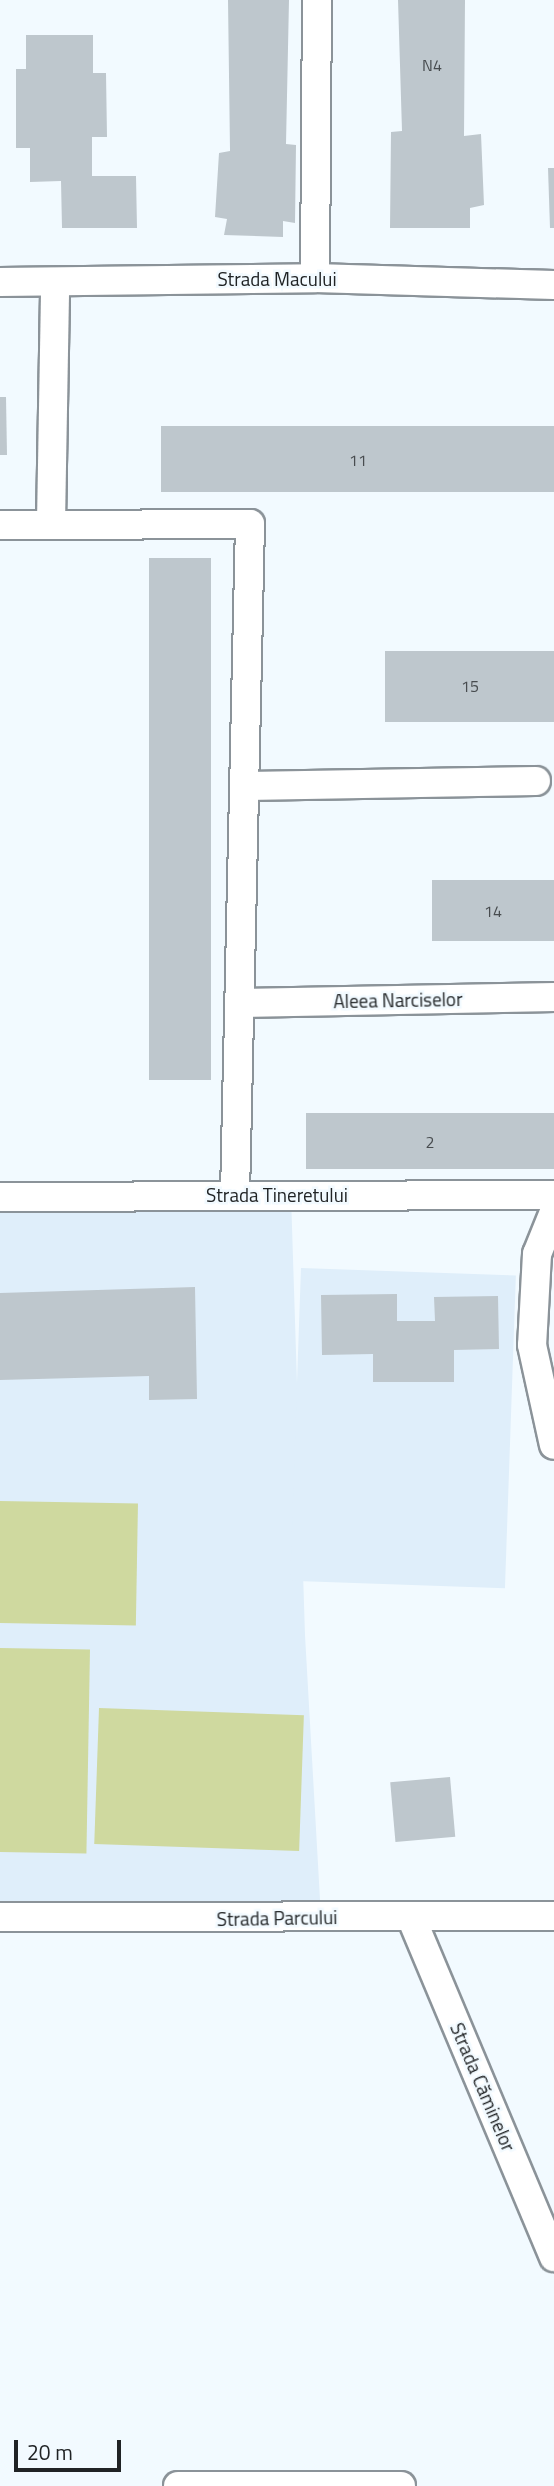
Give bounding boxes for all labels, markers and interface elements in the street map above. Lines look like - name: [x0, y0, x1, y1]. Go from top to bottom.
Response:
- house number: N4: [422, 55, 442, 75]
- street label: Strada Macului: [217, 268, 337, 290]
- house number: 11: [349, 450, 367, 470]
- house number: 15: [461, 676, 479, 696]
- house number: 14: [484, 901, 502, 921]
- street label: Aleea Narciselor: [333, 987, 463, 1013]
- house number: 2: [426, 1132, 434, 1152]
- street label: Strada Tineretului: [206, 1184, 348, 1206]
- street label: Strada Parcului: [216, 1906, 338, 1930]
- street label: Strada Căminelor: [446, 2019, 520, 2155]
- scale bar: [18, 2426, 124, 2470]
- text: 20 m: [27, 2436, 73, 2468]

